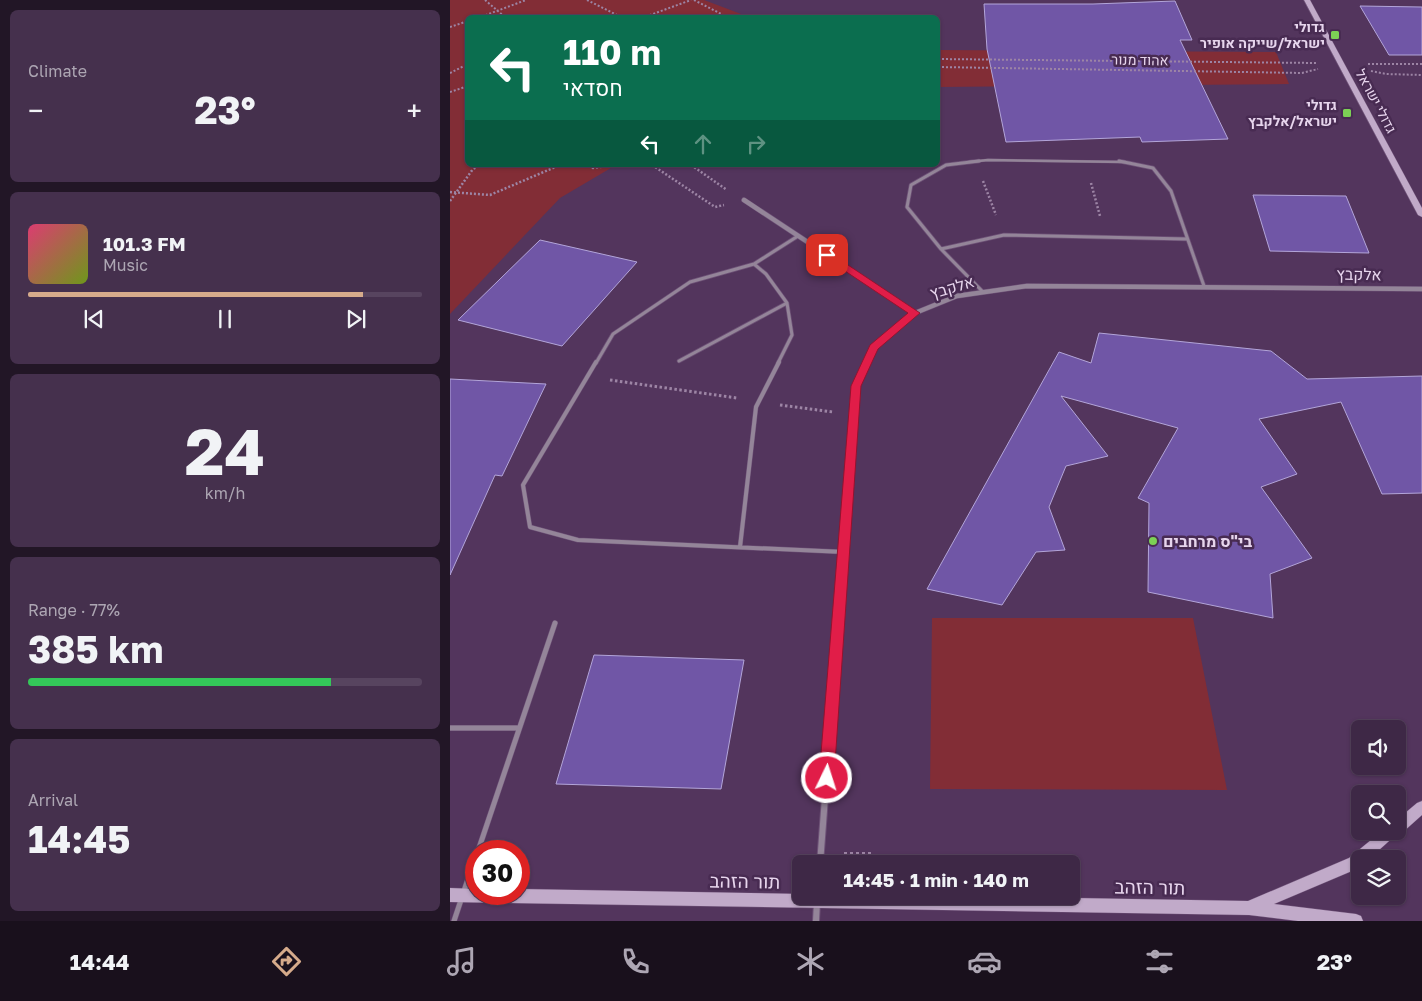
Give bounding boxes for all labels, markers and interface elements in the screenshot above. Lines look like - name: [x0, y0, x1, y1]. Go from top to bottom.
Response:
- place label: גדולי ישראל/שייקה אופיר: [1200, 18, 1325, 51]
- marker: גדולי ישראל/שייקה אופיר: [1329, 29, 1341, 41]
- text: 110 m: [563, 31, 661, 73]
- icon: left: [480, 35, 545, 100]
- street label: אהוד מנור: [1111, 51, 1169, 68]
- text: Climate: [28, 61, 87, 81]
- street label: גדולי ישראל: [1352, 66, 1400, 136]
- text: חסדאי: [563, 74, 623, 101]
- text: 23°: [194, 87, 256, 132]
- text: −: [28, 94, 43, 127]
- text: +: [407, 94, 422, 127]
- place label: גדולי ישראל/אלקבץ: [1248, 96, 1337, 129]
- marker: גדולי ישראל/אלקבץ: [1341, 107, 1353, 119]
- icon: left: [636, 130, 664, 158]
- icon: ahead: [689, 130, 717, 158]
- icon: right: [742, 130, 770, 158]
- text: 101.3 FM: [103, 232, 186, 255]
- pin: [806, 234, 848, 276]
- icon: arrive: [813, 241, 841, 269]
- text: Music: [103, 255, 148, 275]
- street label: אלקבץ: [1336, 264, 1382, 284]
- street label: אלקבץ: [927, 271, 977, 303]
- icon: previous: [80, 305, 108, 333]
- icon: pause: [211, 305, 239, 333]
- icon: next: [342, 305, 370, 333]
- text: 24: [185, 411, 265, 489]
- text: km/h: [205, 483, 245, 503]
- place label: בי"ס מרחבים: [1163, 531, 1252, 551]
- marker: בי"ס מרחבים: [1147, 535, 1159, 547]
- text: Range · 77%: [28, 600, 120, 620]
- text: 385 km: [28, 626, 163, 671]
- map controls: [1351, 720, 1406, 905]
- button: sound: [1351, 720, 1406, 775]
- position arrow: [800, 751, 852, 803]
- button: search: [1351, 785, 1406, 840]
- text: Arrival: [28, 790, 78, 810]
- text: 14:45: [28, 816, 130, 861]
- speed limit sign: 30: [465, 840, 530, 905]
- button: layers: [1351, 850, 1406, 905]
- street label: תור הזהב: [710, 868, 781, 893]
- text: 14:45 · 1 min · 140 m: [843, 868, 1029, 891]
- street label: תור הזהב: [1115, 874, 1186, 899]
- icon: directions: [269, 944, 304, 979]
- icon: music: [444, 944, 479, 979]
- icon: phone: [618, 944, 653, 979]
- icon: climate: [793, 944, 828, 979]
- icon: car: [967, 944, 1002, 979]
- icon: filters: [1142, 944, 1177, 979]
- text: 14:44: [70, 948, 129, 975]
- text: 23°: [1317, 948, 1352, 975]

